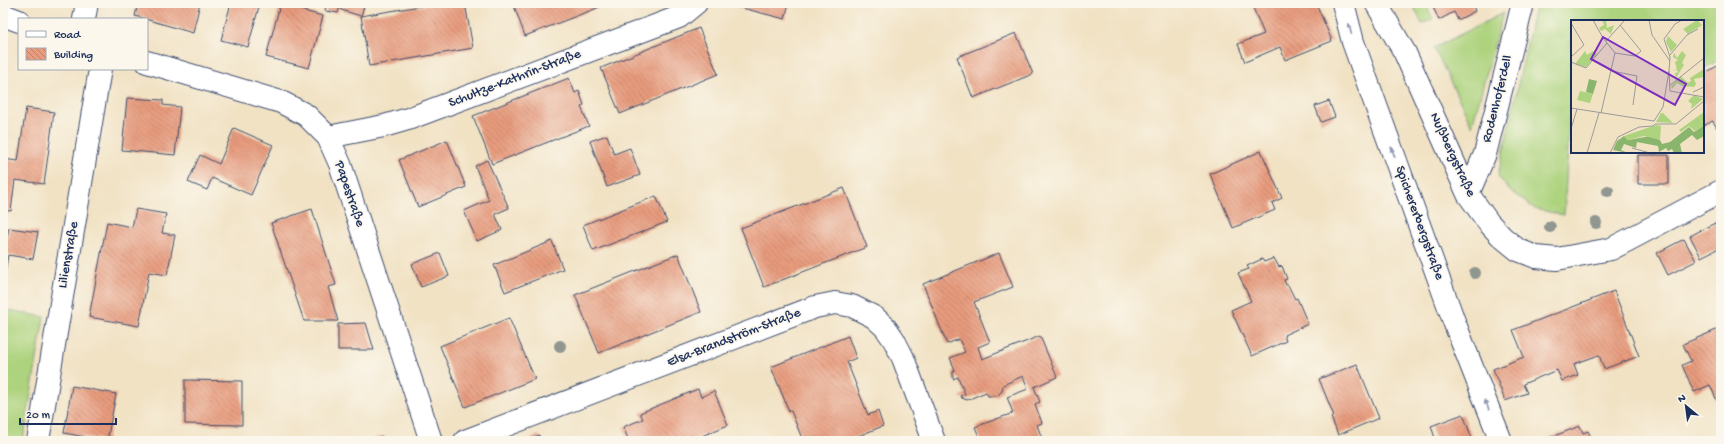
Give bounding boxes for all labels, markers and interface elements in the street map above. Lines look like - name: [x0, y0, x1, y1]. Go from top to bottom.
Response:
- legend: [18, 18, 148, 70]
- inset map: [1571, 20, 1704, 153]
- one-way arrow: [1346, 23, 1352, 35]
- text: Road: [54, 29, 81, 43]
- street label: Schultze-Kathrin-Straße: [446, 46, 584, 112]
- text: Building: [53, 49, 93, 63]
- street label: Rodenhoferdell: [1479, 54, 1517, 144]
- street label: Nußbergstraße: [1425, 110, 1479, 201]
- one-way arrow: [1390, 145, 1396, 157]
- street label: Papestraße: [329, 158, 369, 230]
- street label: Spichererbergstraße: [1391, 164, 1448, 283]
- street label: Lilienstraße: [55, 220, 83, 290]
- street label: Elsa-Brandström-Straße: [665, 304, 804, 371]
- north arrow: [1666, 386, 1706, 426]
- text: N: [1676, 392, 1688, 406]
- one-way arrow: [1484, 399, 1490, 410]
- scale bar: [20, 400, 116, 426]
- text: 20 m: [26, 409, 51, 423]

